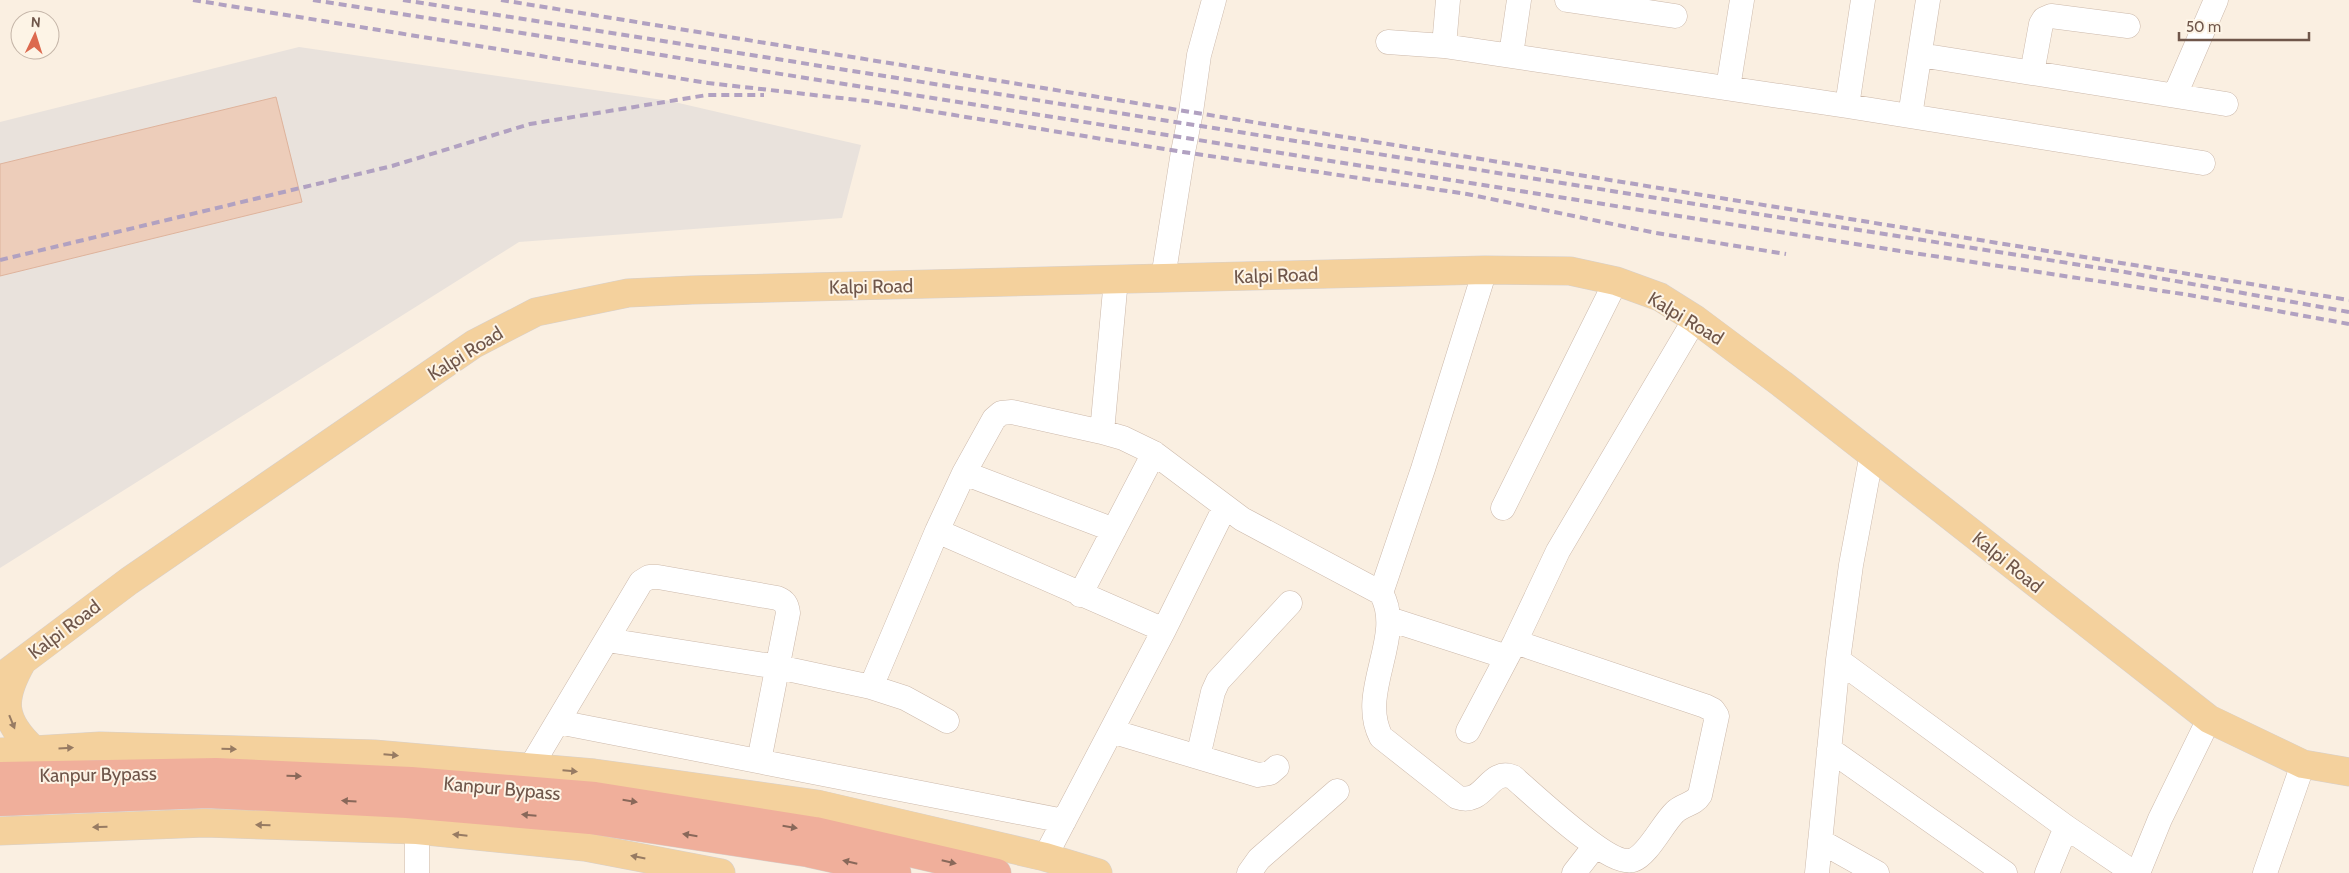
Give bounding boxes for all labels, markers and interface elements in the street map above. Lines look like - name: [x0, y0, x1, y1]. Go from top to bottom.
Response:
- north arrow: [10, 10, 60, 60]
- scale bar: [2179, 10, 2309, 42]
- text: N: [30, 13, 41, 31]
- text: 50 m: [2186, 18, 2221, 36]
- street label: Kalpi Road: [1233, 263, 1319, 288]
- street label: Kalpi Road: [829, 274, 913, 299]
- street label: Kalpi Road: [1644, 287, 1728, 350]
- street label: Kalpi Road: [423, 321, 507, 386]
- street label: Kalpi Road: [1968, 527, 2048, 598]
- street label: Kalpi Road: [24, 595, 105, 664]
- one-way arrow: [8, 715, 16, 730]
- one-way arrow: [58, 743, 74, 751]
- one-way arrow: [221, 746, 237, 754]
- one-way arrow: [383, 752, 399, 760]
- street label: Kanpur Bypass: [39, 762, 157, 787]
- one-way arrow: [562, 767, 578, 775]
- one-way arrow: [286, 772, 302, 780]
- street label: Kanpur Bypass: [443, 772, 562, 805]
- one-way arrow: [341, 796, 357, 804]
- one-way arrow: [622, 798, 638, 806]
- one-way arrow: [520, 810, 536, 818]
- one-way arrow: [254, 821, 270, 829]
- one-way arrow: [783, 823, 799, 831]
- one-way arrow: [92, 824, 108, 832]
- one-way arrow: [452, 831, 468, 839]
- one-way arrow: [681, 831, 697, 839]
- one-way arrow: [630, 853, 646, 861]
- one-way arrow: [842, 858, 857, 866]
- one-way arrow: [942, 858, 957, 866]

